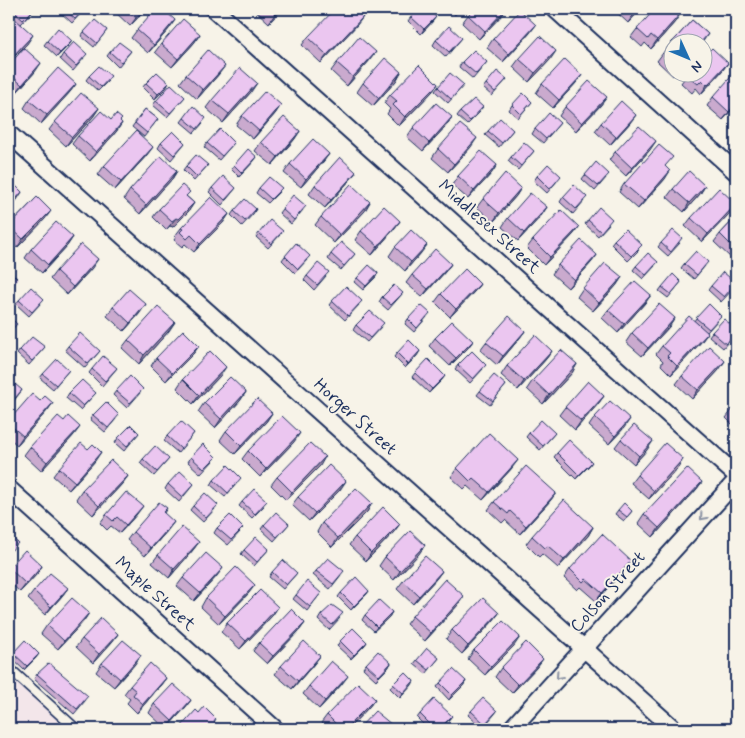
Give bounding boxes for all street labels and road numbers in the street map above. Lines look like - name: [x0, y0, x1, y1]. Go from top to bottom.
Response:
- street label: Middlesex Street: [433, 174, 546, 280]
- street label: Horger Street: [307, 373, 402, 462]
- street label: Colson Street: [565, 546, 651, 638]
- street label: Maple Street: [109, 551, 201, 637]

